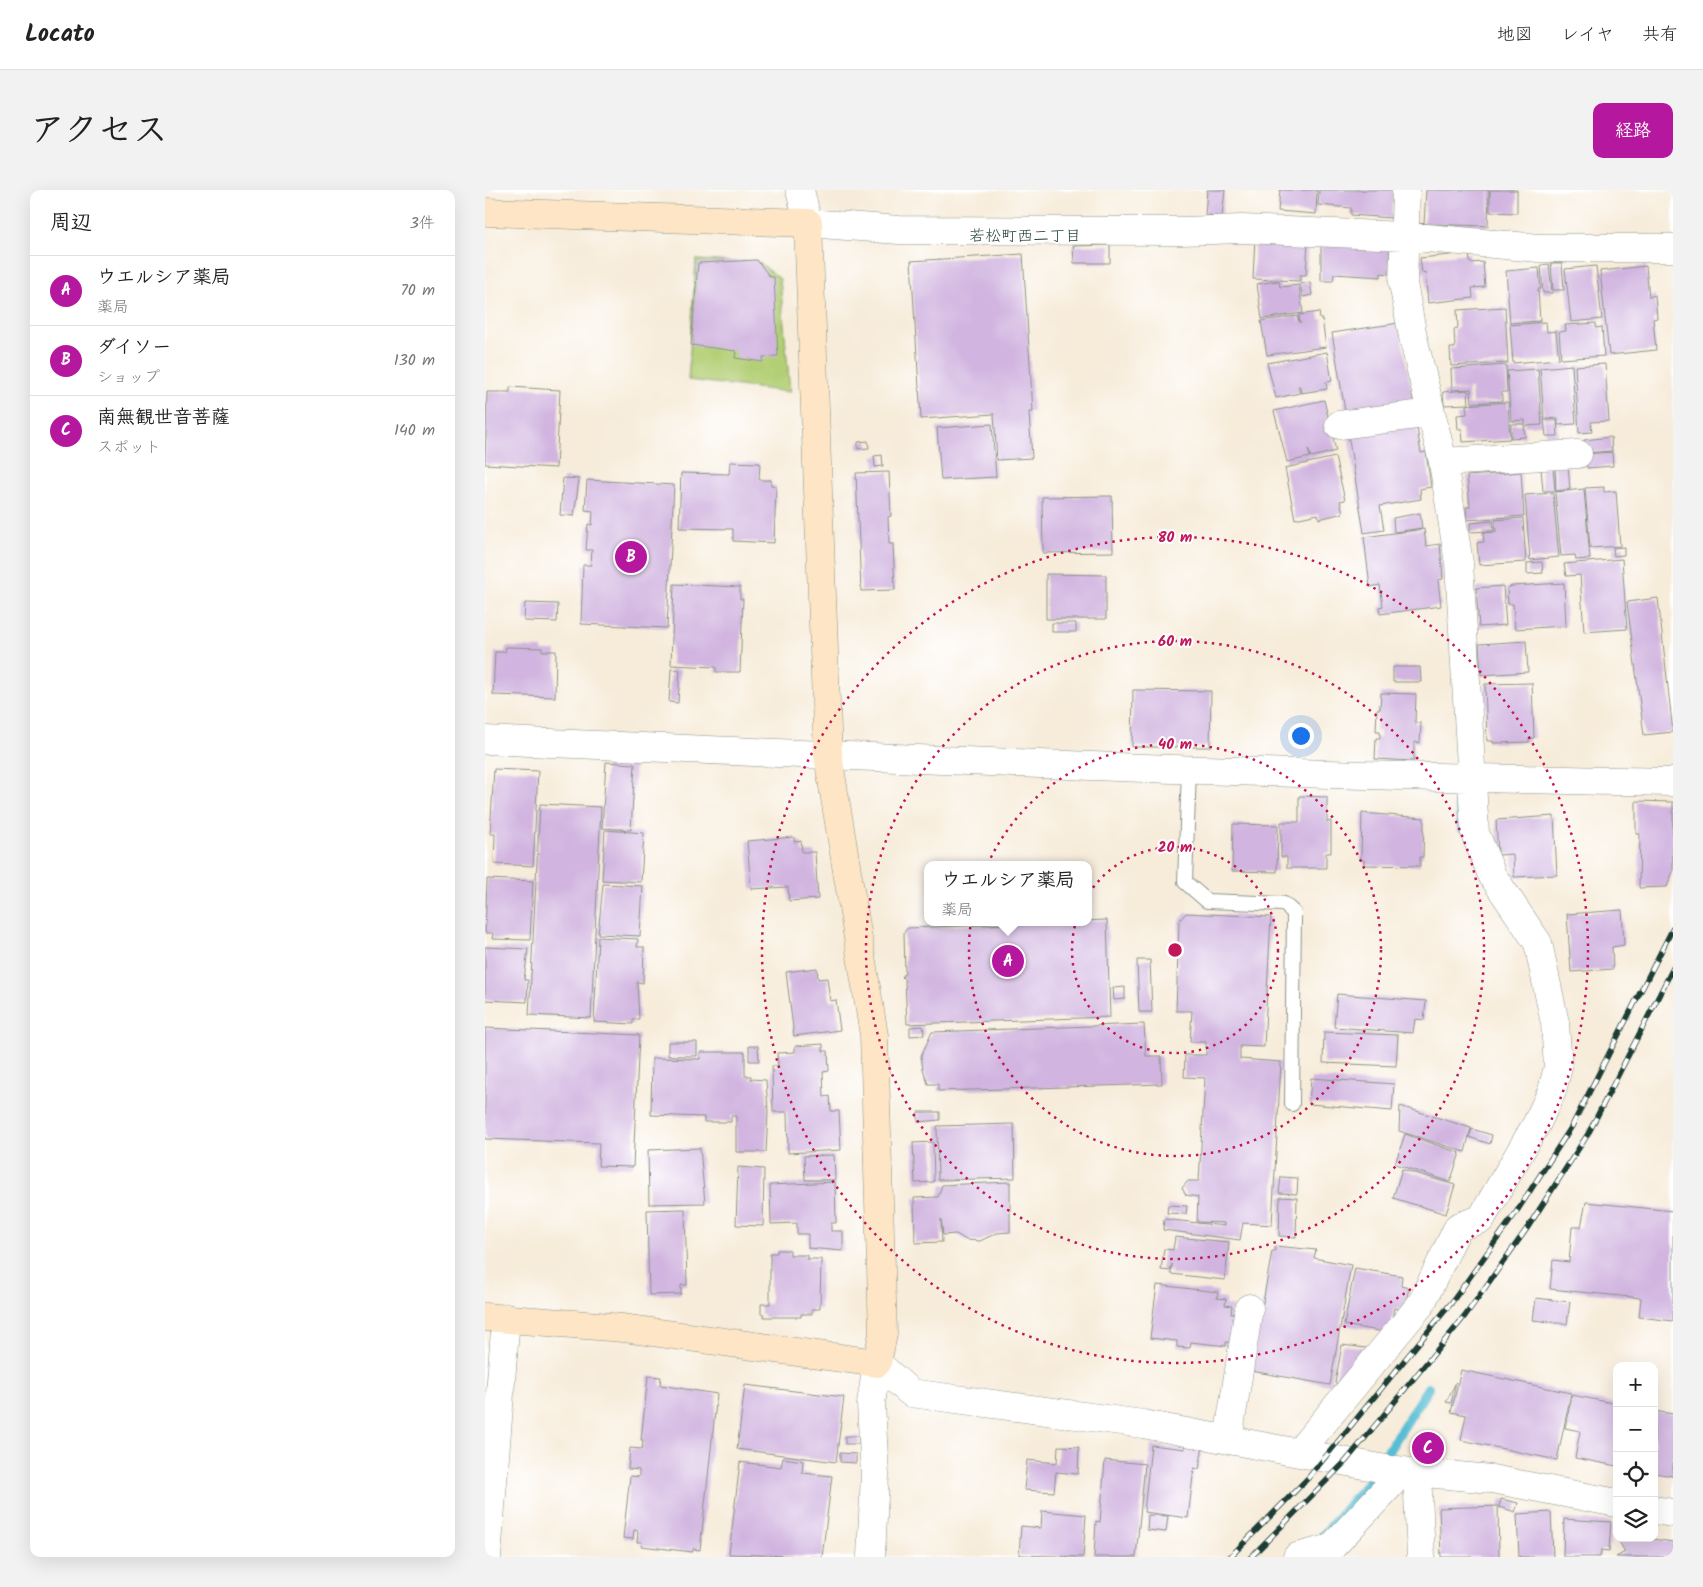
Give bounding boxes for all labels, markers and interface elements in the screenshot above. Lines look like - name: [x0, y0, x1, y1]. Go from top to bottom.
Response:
- text: Locato: [25, 15, 95, 54]
- text: 地図: [1497, 21, 1533, 50]
- text: レイヤ: [1561, 21, 1614, 50]
- text: 共有: [1642, 21, 1678, 50]
- button: 経路: [1593, 103, 1673, 158]
- text: アクセス: [30, 104, 168, 160]
- text: 周辺: [50, 207, 92, 240]
- text: 3件: [410, 211, 435, 236]
- district label: 若松町西二丁目: [969, 224, 1081, 249]
- text: ウエルシア薬局: [97, 263, 230, 293]
- text: A: [61, 278, 71, 303]
- text: 70 m: [400, 278, 435, 303]
- text: 薬局: [97, 295, 129, 320]
- text: ダイソー: [97, 333, 171, 363]
- text: B: [61, 348, 71, 373]
- text: 130 m: [394, 348, 435, 373]
- text: ショップ: [97, 365, 160, 390]
- text: 南無観世音菩薩: [97, 403, 230, 433]
- text: C: [61, 418, 71, 443]
- text: 140 m: [394, 418, 435, 443]
- text: スポット: [97, 435, 161, 460]
- text: 80 m: [1158, 526, 1192, 550]
- pin: B: [615, 538, 647, 576]
- text: 60 m: [1158, 630, 1192, 654]
- your location: [1288, 723, 1314, 749]
- text: 40 m: [1158, 733, 1192, 757]
- text: 20 m: [1158, 836, 1192, 860]
- popup: [924, 861, 1092, 926]
- text: ウエルシア薬局: [941, 866, 1075, 896]
- text: 薬局: [941, 898, 973, 923]
- centre of rings: [1166, 941, 1184, 959]
- pin: A: [992, 942, 1024, 980]
- map controls: [1613, 1362, 1658, 1542]
- button: +: [1613, 1362, 1658, 1407]
- button: −: [1613, 1407, 1658, 1452]
- pin: C: [1412, 1429, 1444, 1467]
- button: locate: [1613, 1452, 1658, 1497]
- button: layers: [1613, 1497, 1658, 1542]

